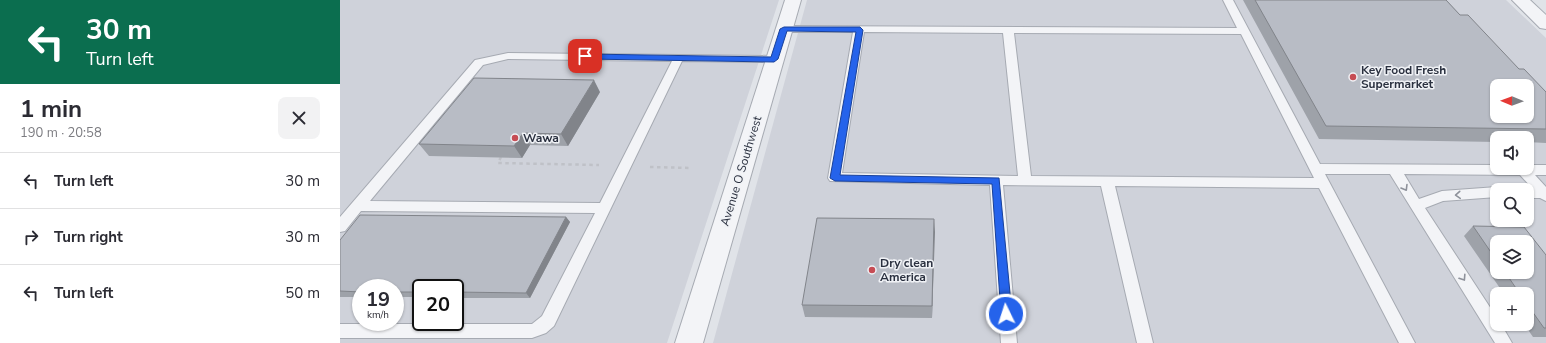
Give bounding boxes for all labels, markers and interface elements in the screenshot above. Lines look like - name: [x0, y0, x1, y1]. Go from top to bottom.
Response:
- text: 30 m: [86, 11, 152, 49]
- icon: left: [20, 16, 72, 68]
- pin: [568, 39, 602, 73]
- icon: arrive: [574, 45, 596, 67]
- text: Turn left: [86, 47, 154, 71]
- place label: Key Food Fresh Supermarket: [1361, 62, 1446, 92]
- marker: Key Food Fresh Supermarket: [1348, 72, 1358, 82]
- north arrow: [1490, 79, 1534, 123]
- map controls: [1490, 79, 1534, 331]
- text: 1 min: [20, 93, 82, 125]
- button: close: [278, 97, 320, 139]
- street label: Avenue O Southwest: [717, 113, 766, 228]
- text: 190 m · 20:58: [20, 124, 102, 142]
- place label: Wawa: [523, 130, 559, 146]
- button: sound: [1490, 131, 1534, 175]
- marker: Wawa: [510, 133, 520, 143]
- icon: left: [20, 170, 42, 192]
- text: Turn left: [54, 171, 113, 191]
- text: 30 m: [285, 171, 320, 191]
- button: search: [1490, 183, 1534, 227]
- one-way arrow: [1400, 184, 1408, 191]
- one-way arrow: [1455, 190, 1461, 199]
- icon: right: [20, 226, 42, 248]
- text: Turn right: [54, 227, 123, 247]
- text: 30 m: [285, 227, 320, 247]
- button: layers: [1490, 235, 1534, 279]
- place label: Dry clean America: [880, 255, 933, 285]
- marker: Dry clean America: [867, 265, 877, 275]
- one-way arrow: [1458, 274, 1465, 281]
- speed limit sign: 20: [412, 279, 464, 331]
- icon: left: [20, 282, 42, 304]
- text: Turn left: [54, 283, 113, 303]
- text: 50 m: [285, 283, 320, 303]
- text: 19: [366, 286, 390, 313]
- button: +: [1490, 287, 1534, 331]
- position arrow: [985, 293, 1027, 335]
- text: km/h: [367, 308, 389, 322]

